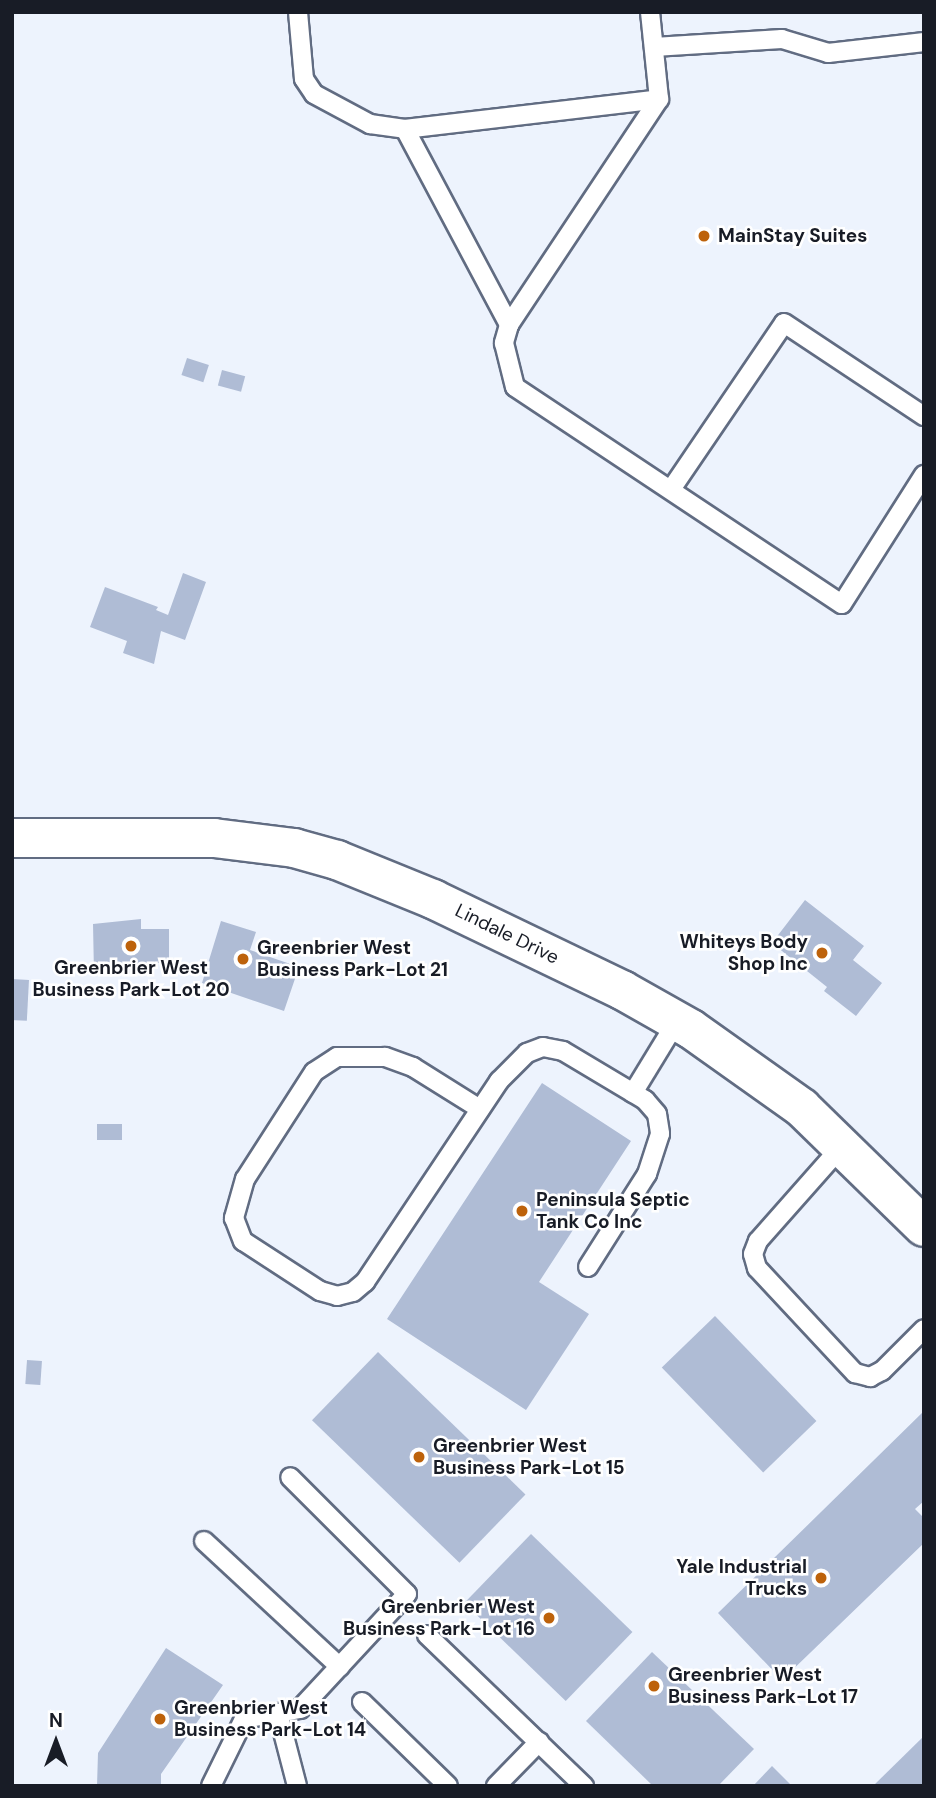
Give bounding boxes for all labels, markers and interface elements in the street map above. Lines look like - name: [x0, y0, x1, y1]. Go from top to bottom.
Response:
- place label: MainStay Suites: [718, 225, 867, 247]
- marker: MainStay Suites: [696, 228, 712, 244]
- street label: Lindale Drive: [451, 899, 563, 969]
- place label: Whiteys Body Shop Inc: [680, 931, 808, 975]
- place label: Greenbrier West Business Park-Lot 21: [257, 937, 448, 981]
- marker: Greenbrier West Business Park-Lot 20: [123, 938, 139, 954]
- marker: Whiteys Body Shop Inc: [814, 945, 830, 961]
- marker: Greenbrier West Business Park-Lot 21: [235, 951, 251, 967]
- place label: Greenbrier West Business Park-Lot 20: [32, 957, 230, 1001]
- place label: Peninsula Septic Tank Co Inc: [536, 1189, 690, 1233]
- marker: Peninsula Septic Tank Co Inc: [514, 1203, 530, 1219]
- place label: Greenbrier West Business Park-Lot 15: [433, 1435, 625, 1479]
- marker: Greenbrier West Business Park-Lot 15: [411, 1449, 427, 1465]
- place label: Yale Industrial Trucks: [676, 1556, 807, 1600]
- marker: Yale Industrial Trucks: [813, 1570, 829, 1586]
- place label: Greenbrier West Business Park-Lot 16: [343, 1596, 535, 1640]
- marker: Greenbrier West Business Park-Lot 16: [541, 1610, 557, 1626]
- place label: Greenbrier West Business Park-Lot 17: [668, 1664, 858, 1708]
- marker: Greenbrier West Business Park-Lot 17: [646, 1678, 662, 1694]
- place label: Greenbrier West Business Park-Lot 14: [174, 1697, 366, 1741]
- north arrow: [21, 1707, 91, 1777]
- text: N: [49, 1708, 63, 1733]
- marker: Greenbrier West Business Park-Lot 14: [152, 1711, 168, 1727]

